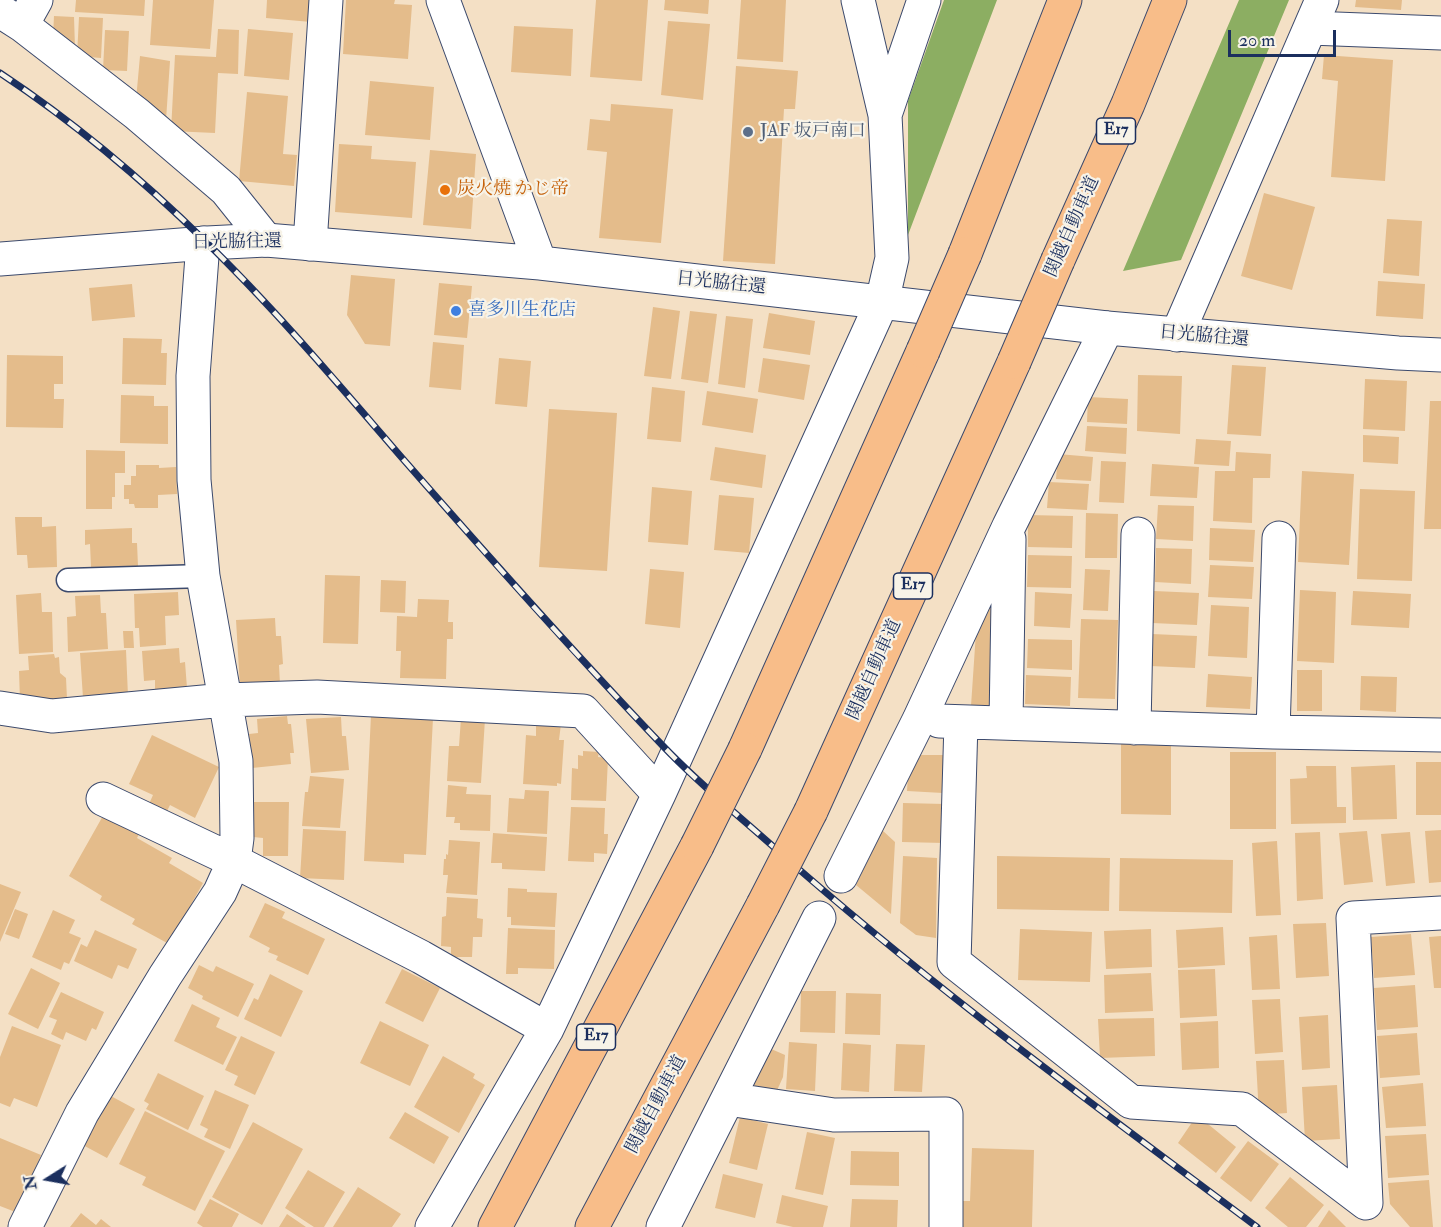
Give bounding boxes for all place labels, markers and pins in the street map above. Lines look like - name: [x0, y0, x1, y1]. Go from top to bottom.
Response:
- place label: JAF 坂戸南口: [760, 121, 866, 143]
- marker: JAF 坂戸南口: [741, 125, 755, 139]
- place label: 炭火焼 かじ帝: [457, 179, 569, 201]
- marker: 炭火焼 かじ帝: [438, 183, 452, 197]
- place label: 喜多川生花店: [468, 300, 576, 322]
- marker: 喜多川生花店: [449, 304, 463, 318]

